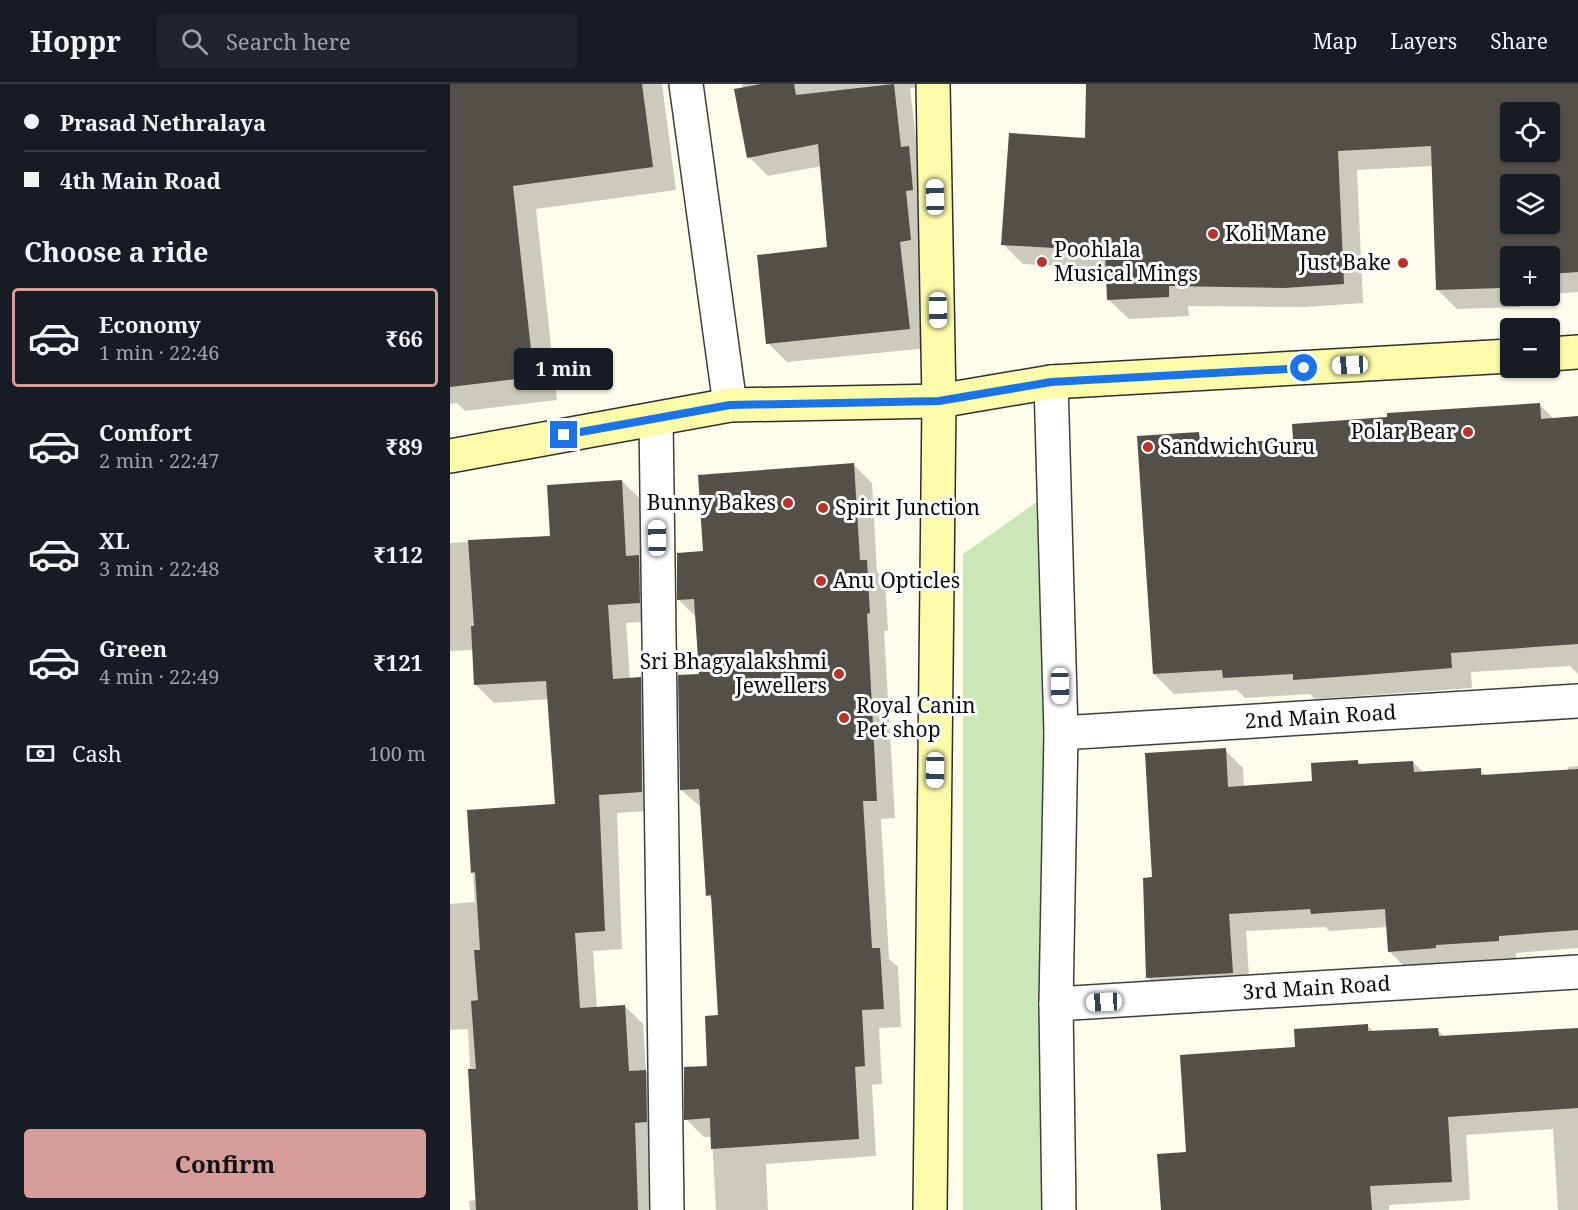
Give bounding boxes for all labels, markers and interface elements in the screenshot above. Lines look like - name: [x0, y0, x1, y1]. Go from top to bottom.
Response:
- search box: [157, 14, 577, 68]
- text: Hoppr: [30, 22, 121, 60]
- icon: search: [178, 25, 211, 58]
- text: Search here: [226, 26, 351, 56]
- text: Map: [1313, 27, 1357, 55]
- text: Layers: [1390, 27, 1457, 55]
- text: Share: [1490, 27, 1548, 55]
- map controls: [1500, 102, 1560, 378]
- button: locate: [1500, 102, 1560, 162]
- text: Prasad Nethralaya: [60, 107, 266, 137]
- text: 4th Main Road: [60, 165, 221, 195]
- button: layers: [1500, 174, 1560, 234]
- car: [926, 179, 944, 215]
- place label: Koli Mane: [1225, 219, 1326, 247]
- marker: Koli Mane: [1206, 227, 1220, 241]
- text: Choose a ride: [24, 233, 209, 270]
- place label: Poohlala Musical Mings: [1054, 235, 1198, 287]
- button: +: [1500, 246, 1560, 306]
- place label: Just Bake: [1298, 248, 1391, 276]
- marker: Poohlala Musical Mings: [1035, 255, 1049, 269]
- marker: Just Bake: [1396, 256, 1410, 270]
- car: [929, 292, 947, 328]
- text: Economy: [99, 309, 201, 339]
- icon: car: [27, 311, 81, 365]
- button: −: [1500, 318, 1560, 378]
- text: ₹66: [386, 323, 423, 353]
- text: 1 min · 22:46: [99, 339, 219, 366]
- callout: 1 min: [514, 348, 614, 390]
- route start: [1290, 354, 1317, 381]
- text: 1 min: [535, 355, 592, 382]
- car: [1332, 355, 1368, 375]
- text: Comfort: [99, 417, 192, 447]
- place label: Polar Bear: [1351, 417, 1456, 445]
- icon: car: [27, 419, 81, 473]
- route end: [550, 421, 577, 448]
- marker: Polar Bear: [1461, 425, 1475, 439]
- text: ₹89: [386, 431, 423, 461]
- place label: Sandwich Guru: [1160, 432, 1315, 460]
- marker: Sandwich Guru: [1141, 440, 1155, 454]
- text: 2 min · 22:47: [99, 447, 219, 474]
- place label: Bunny Bakes: [647, 488, 776, 516]
- place label: Spirit Junction: [835, 493, 980, 521]
- marker: Bunny Bakes: [781, 496, 795, 510]
- marker: Spirit Junction: [816, 501, 830, 515]
- car: [648, 520, 666, 556]
- text: XL: [99, 525, 130, 555]
- icon: car: [27, 527, 81, 581]
- text: ₹112: [373, 539, 423, 569]
- text: 3 min · 22:48: [99, 555, 219, 582]
- place label: Anu Opticles: [833, 566, 960, 594]
- marker: Anu Opticles: [814, 574, 828, 588]
- text: Green: [99, 633, 167, 663]
- icon: car: [27, 635, 81, 689]
- text: ₹121: [373, 647, 423, 677]
- place label: Sri Bhagyalakshmi Jewellers: [640, 647, 827, 699]
- text: 4 min · 22:49: [99, 663, 219, 690]
- marker: Sri Bhagyalakshmi Jewellers: [832, 667, 846, 681]
- car: [1051, 668, 1069, 704]
- place label: Royal Canin Pet shop: [856, 691, 976, 743]
- street label: 2nd Main Road: [1244, 697, 1397, 735]
- marker: Royal Canin Pet shop: [837, 711, 851, 725]
- icon: cash: [24, 737, 57, 770]
- text: Cash: [72, 738, 122, 768]
- text: 100 m: [368, 740, 426, 767]
- car: [926, 752, 944, 788]
- street label: 3rd Main Road: [1242, 969, 1391, 1006]
- car: [1086, 992, 1122, 1012]
- button: Confirm: [24, 1129, 426, 1198]

